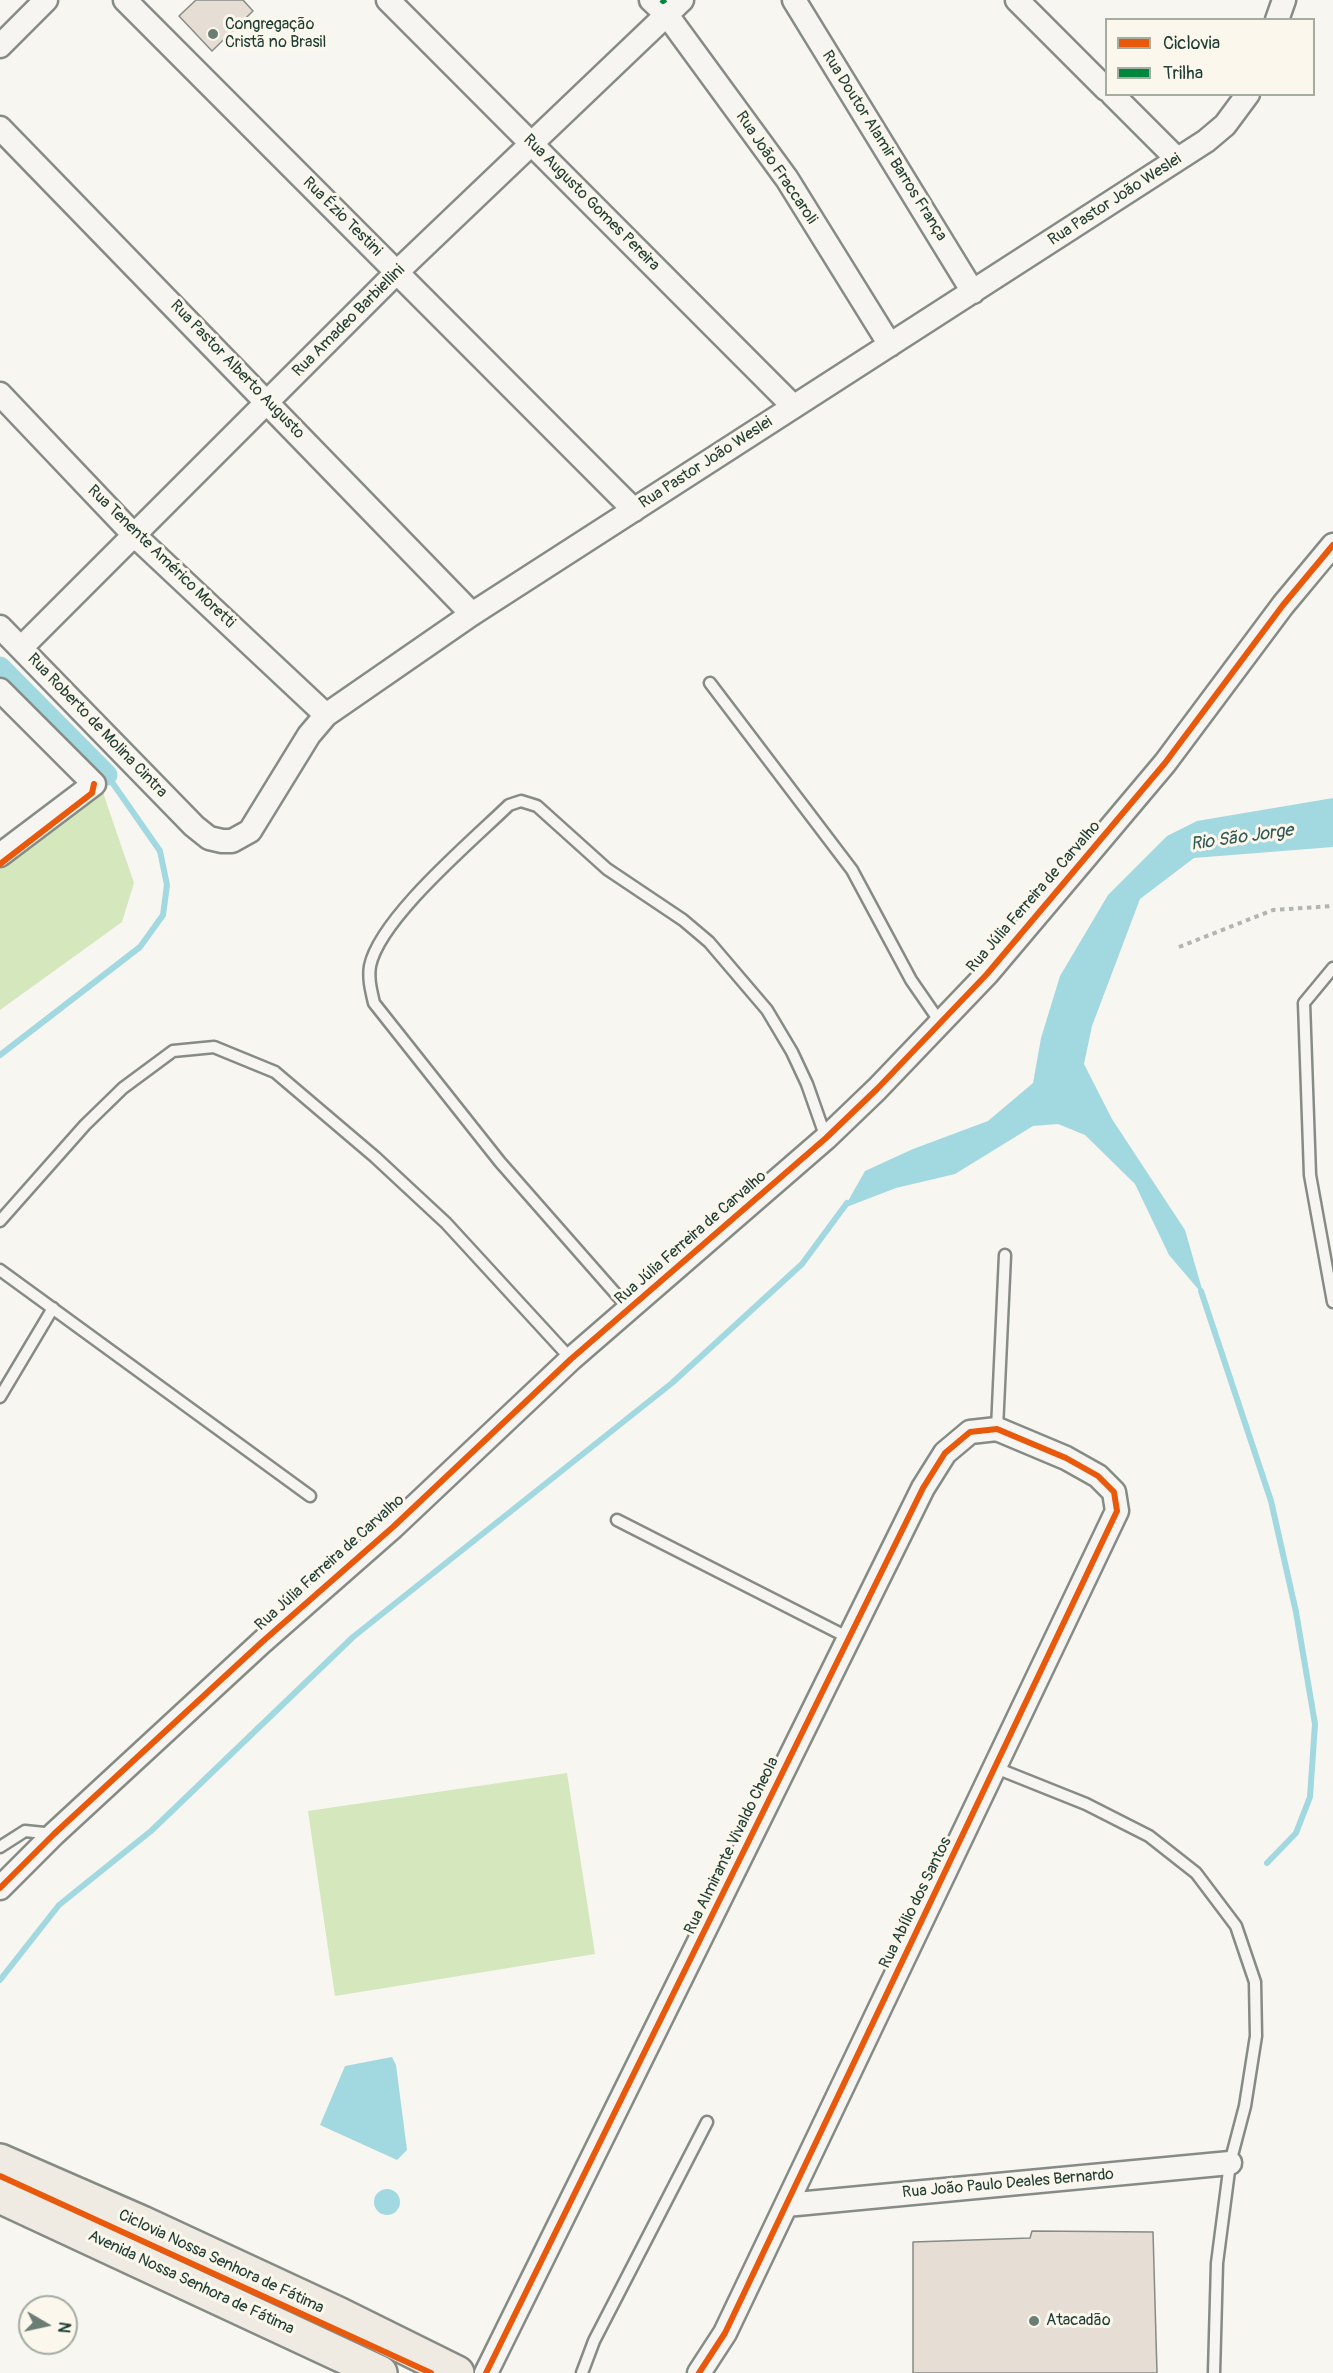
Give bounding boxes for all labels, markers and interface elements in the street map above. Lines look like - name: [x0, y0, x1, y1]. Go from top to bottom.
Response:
- place label: Congregação Cristã no Brasil: [225, 15, 326, 53]
- legend: [1105, 18, 1315, 96]
- marker: Congregação Cristã no Brasil: [206, 27, 220, 41]
- text: Ciclovia: [1163, 32, 1220, 55]
- street label: Rua Doutor Alamir Barros França: [817, 47, 951, 245]
- text: Trilha: [1163, 62, 1203, 85]
- street label: Rua João Fraccaroli: [731, 108, 821, 228]
- street label: Rua Augusto Gomes Pereira: [519, 131, 663, 275]
- street label: Rua Pastor João Weslei: [1045, 150, 1185, 250]
- street label: Rua Ézio Testini: [298, 173, 386, 261]
- street label: Rua Amadeo Barbiellini: [289, 261, 409, 381]
- street label: Rua Pastor Alberto Augusto: [166, 297, 308, 443]
- street label: Rua Pastor João Weslei: [636, 413, 776, 513]
- street label: Rua Tenente Américo Moretti: [83, 481, 239, 633]
- street label: Rua Roberto de Molina Cintra: [23, 650, 171, 802]
- street label: Rua Júlia Ferreira de Carvalho: [963, 817, 1105, 977]
- water label: Rio São Jorge: [1189, 820, 1295, 856]
- street label: Rua Júlia Ferreira de Carvalho: [611, 1167, 771, 1309]
- street label: Rua Júlia Ferreira de Carvalho: [251, 1491, 409, 1635]
- street label: Rua Almirante Vivaldo Cheola: [681, 1754, 783, 1938]
- street label: Rua Abílio dos Santos: [876, 1834, 956, 1972]
- street label: Rua João Paulo Deales Bernardo: [901, 2165, 1115, 2203]
- street label: Ciclovia Nossa Senhora de Fátima: [115, 2206, 327, 2318]
- street label: Avenida Nossa Senhora de Fátima: [85, 2227, 297, 2339]
- north arrow: [18, 2295, 78, 2355]
- place label: Atacadão: [1046, 2311, 1111, 2331]
- marker: Atacadão: [1027, 2314, 1041, 2328]
- text: N: [53, 2321, 75, 2334]

